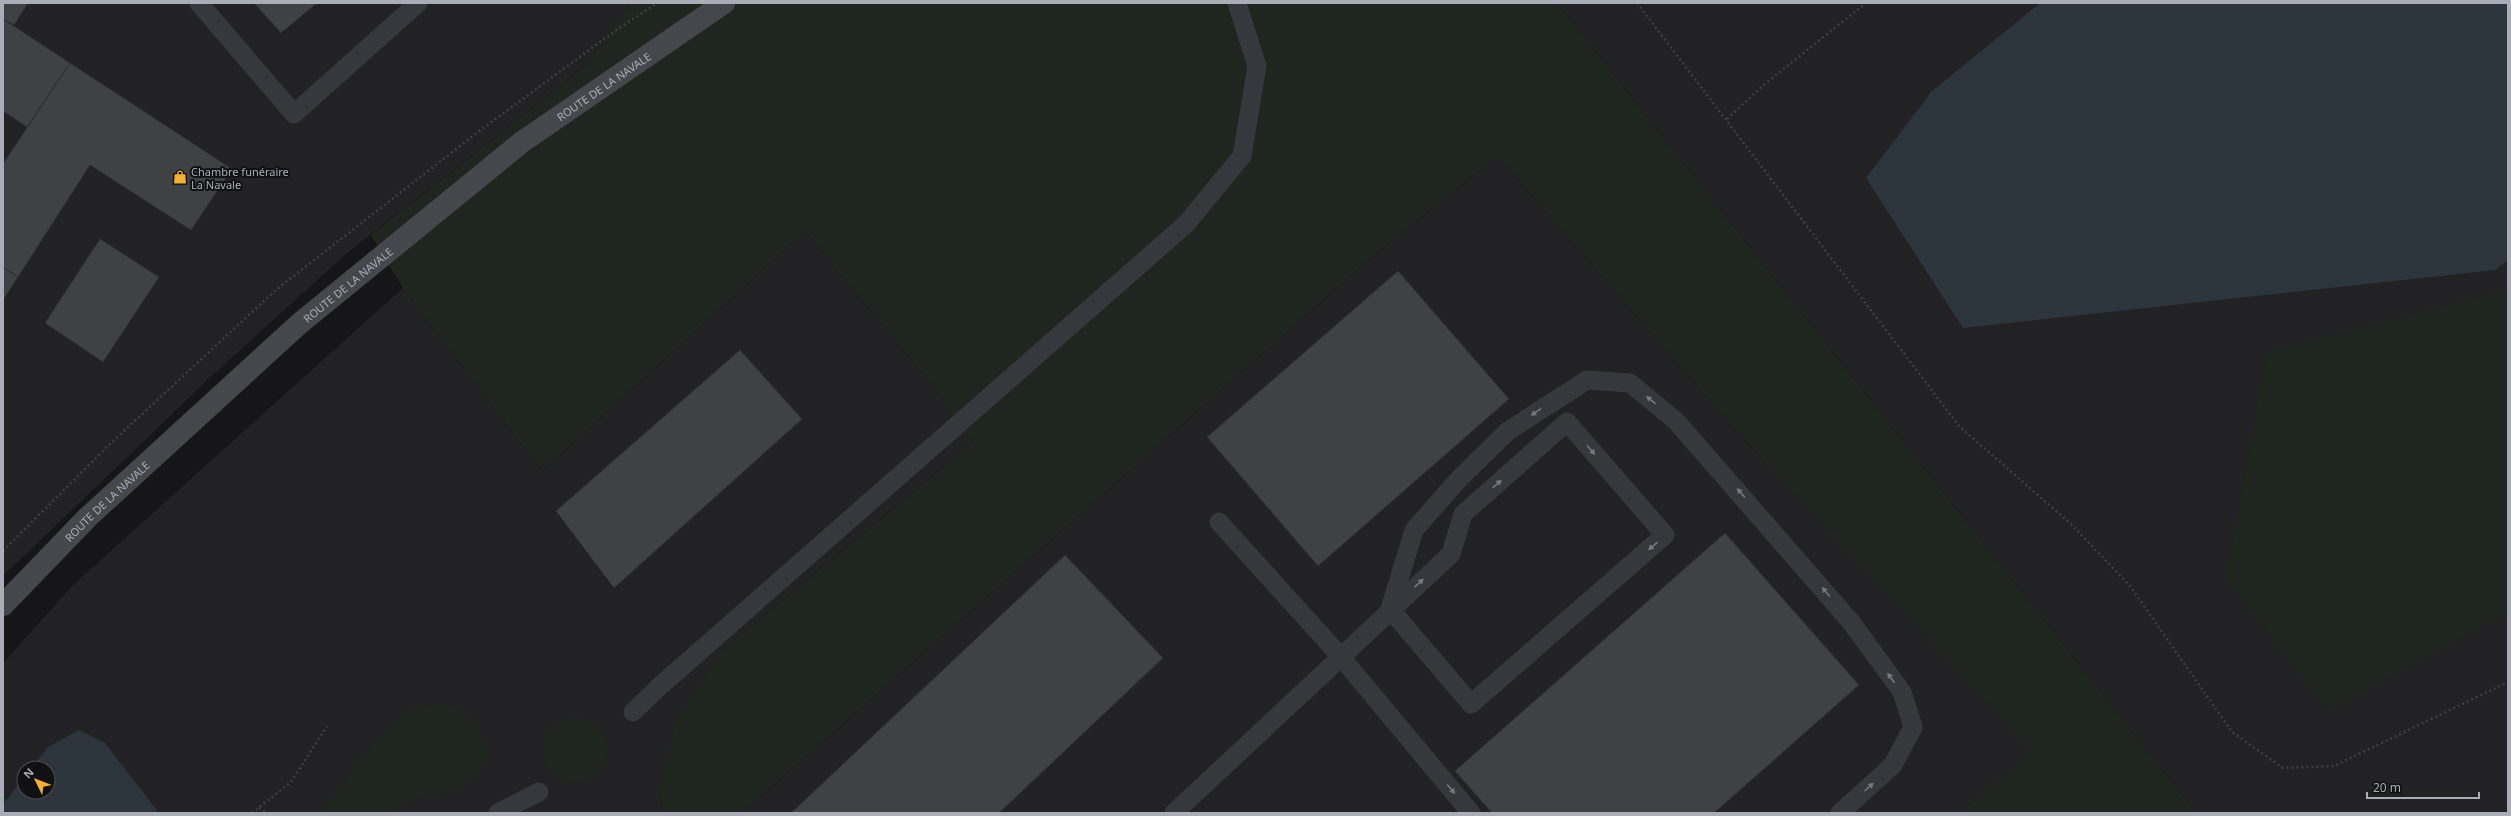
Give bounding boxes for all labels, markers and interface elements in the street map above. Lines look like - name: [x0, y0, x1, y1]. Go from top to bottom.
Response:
- street label: ROUTE DE LA NAVALE: [553, 48, 654, 124]
- place label: Chambre funéraire La Navale: [191, 164, 289, 192]
- shop icon: Chambre funéraire La Navale: [172, 169, 188, 185]
- street label: ROUTE DE LA NAVALE: [300, 243, 395, 325]
- one-way arrow: [1645, 396, 1656, 405]
- one-way arrow: [1531, 408, 1542, 416]
- one-way arrow: [1586, 444, 1595, 455]
- street label: ROUTE DE LA NAVALE: [61, 457, 152, 545]
- one-way arrow: [1492, 479, 1502, 489]
- one-way arrow: [1737, 488, 1746, 499]
- one-way arrow: [1647, 542, 1658, 551]
- one-way arrow: [1414, 578, 1424, 588]
- one-way arrow: [1821, 587, 1830, 598]
- one-way arrow: [1887, 672, 1895, 683]
- north arrow: [16, 760, 56, 800]
- text: N: [20, 764, 37, 781]
- scale bar: [2367, 774, 2479, 800]
- text: 20 m: [2373, 779, 2401, 796]
- one-way arrow: [1864, 782, 1874, 792]
- one-way arrow: [1446, 784, 1455, 794]

